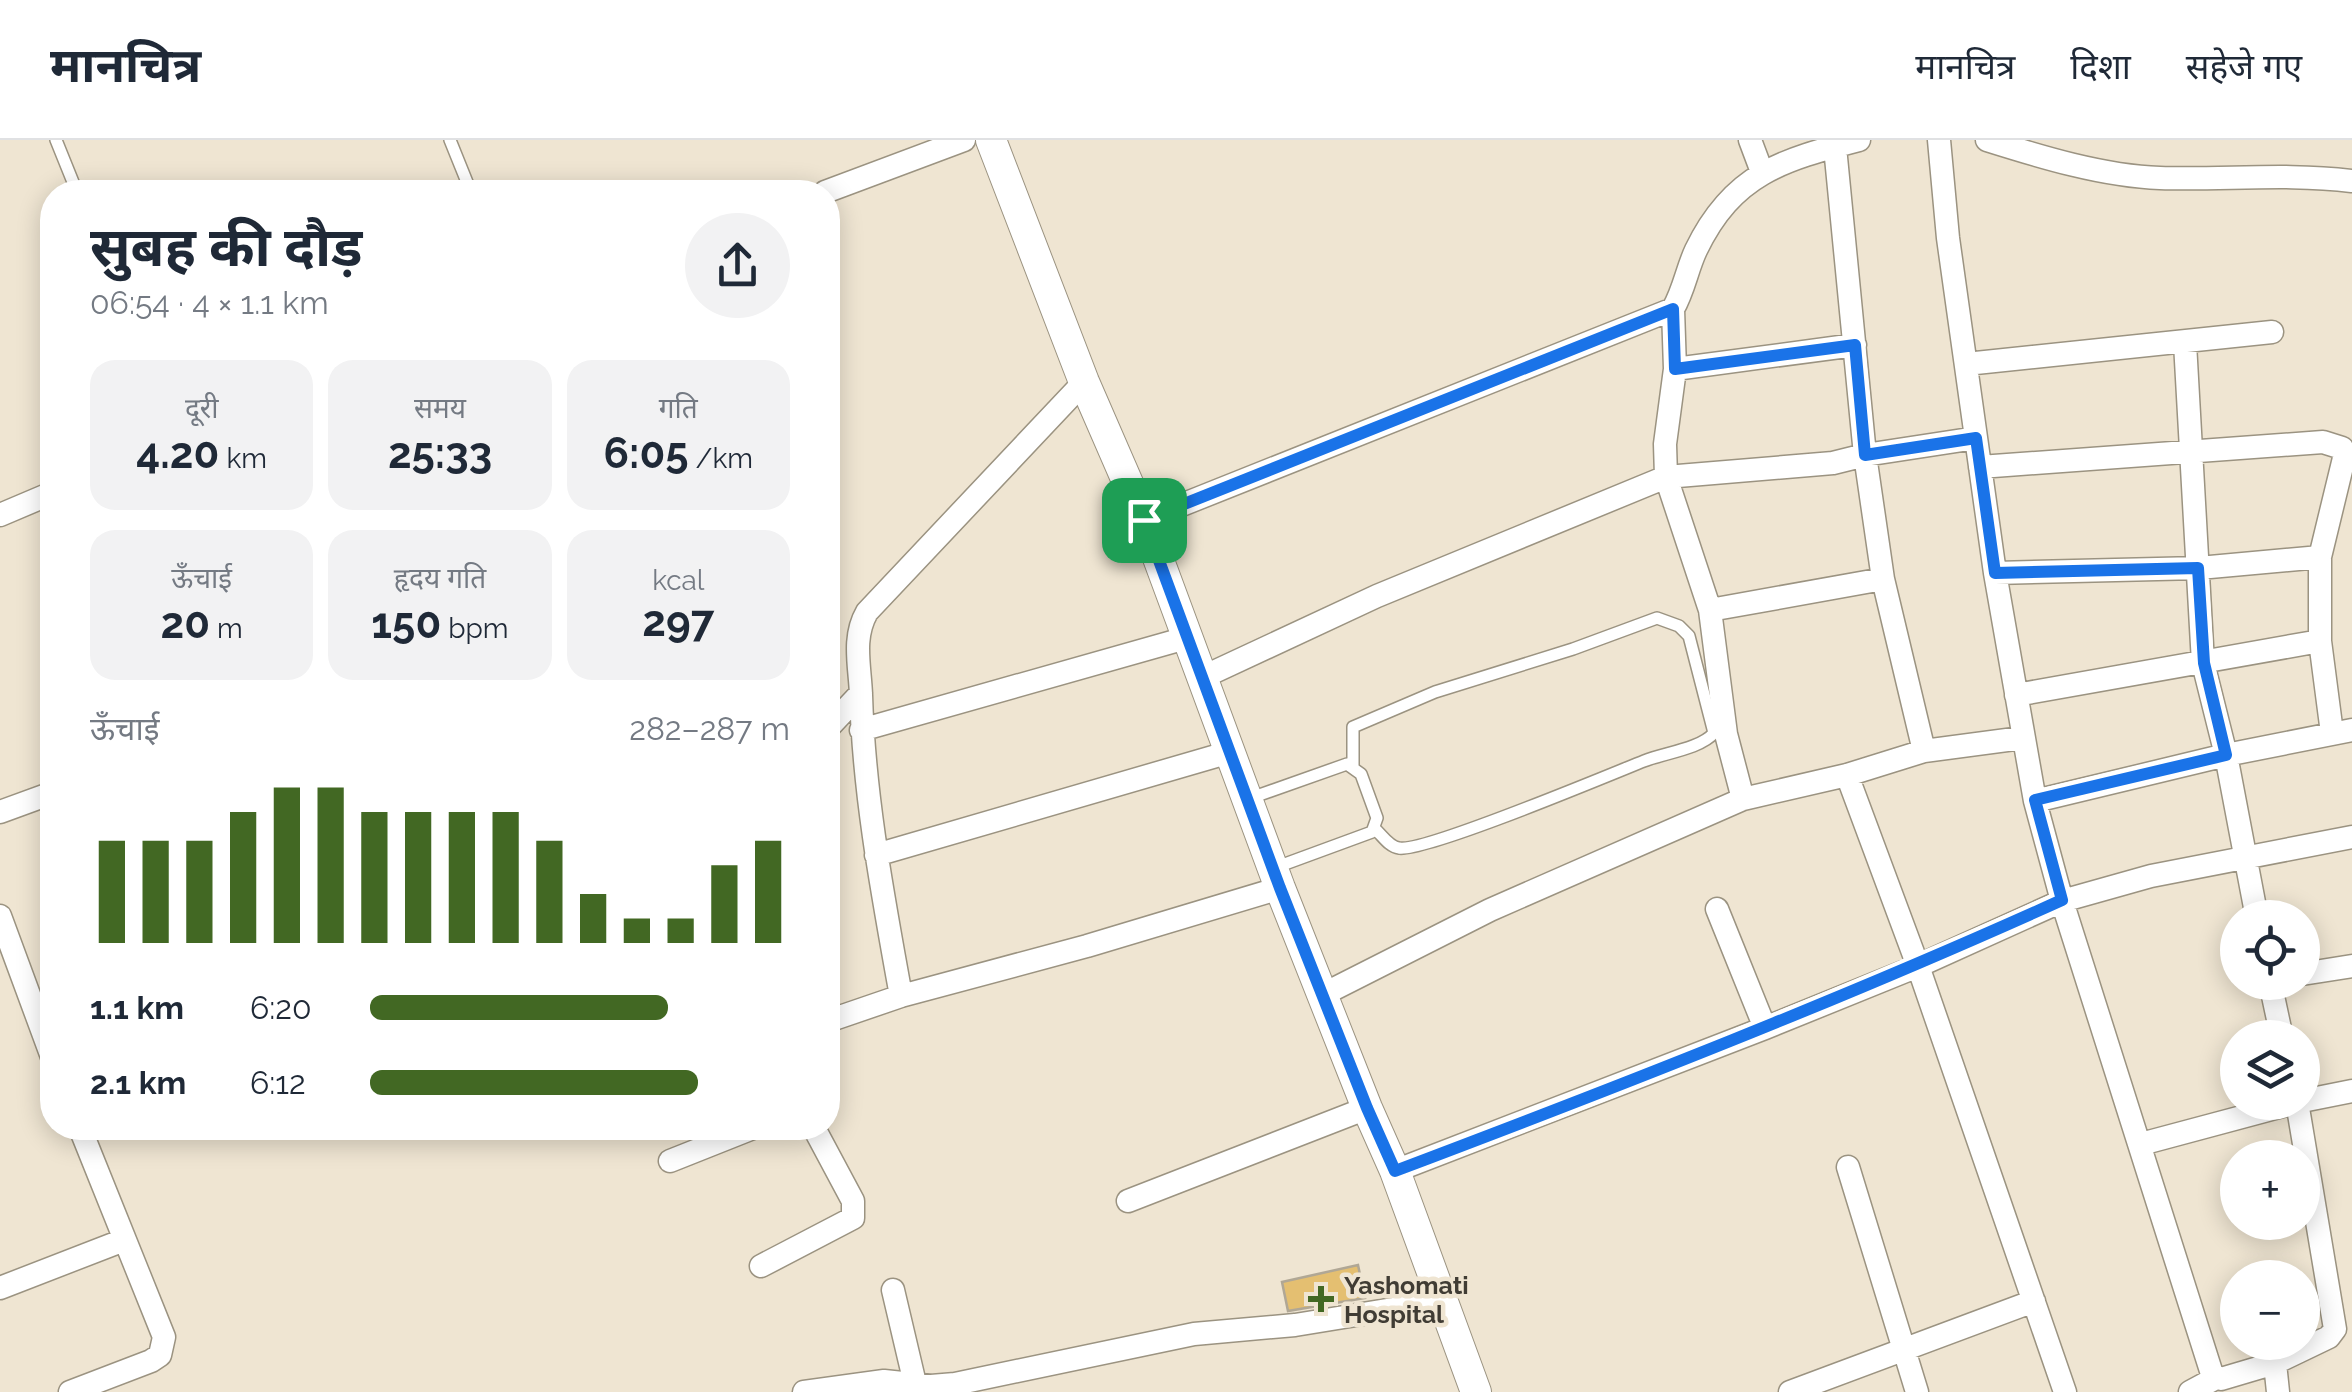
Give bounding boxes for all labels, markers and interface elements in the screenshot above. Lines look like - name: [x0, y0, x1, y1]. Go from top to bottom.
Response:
- text: मानचित्र: [50, 37, 201, 93]
- text: मानचित्र: [1915, 46, 2015, 87]
- text: दिशा: [2070, 46, 2131, 87]
- text: सहेजे गए: [2186, 46, 2302, 87]
- button: share: [685, 213, 790, 318]
- text: सुबह की दौड़: [90, 214, 362, 279]
- text: 06:54 · 4 × 1.1 km: [90, 284, 329, 321]
- text: दूरी: [185, 392, 218, 425]
- text: समय: [414, 392, 466, 425]
- text: गति: [659, 392, 698, 425]
- text: 4.20: [136, 429, 219, 478]
- text: 25:33: [388, 429, 492, 478]
- text: 6:05: [604, 429, 688, 478]
- text: km: [219, 442, 267, 475]
- text: /km: [688, 442, 753, 475]
- pin: [1102, 478, 1187, 563]
- icon: arrive: [1117, 493, 1172, 548]
- text: ऊँचाई: [171, 562, 232, 595]
- text: हृदय गति: [394, 562, 486, 595]
- text: kcal: [652, 564, 704, 597]
- text: 297: [642, 597, 714, 646]
- text: 20: [160, 599, 210, 648]
- text: 150: [371, 599, 441, 648]
- text: m: [210, 612, 243, 645]
- text: bpm: [441, 612, 509, 645]
- text: ऊँचाई: [90, 710, 159, 747]
- text: 282–287 m: [629, 710, 790, 747]
- map controls: [2220, 900, 2320, 1360]
- button: locate: [2220, 900, 2320, 1000]
- text: 1.1 km: [90, 989, 184, 1026]
- text: 6:20: [250, 989, 312, 1026]
- button: layers: [2220, 1020, 2320, 1120]
- text: 2.1 km: [90, 1064, 186, 1101]
- text: 6:12: [250, 1064, 306, 1101]
- button: +: [2220, 1140, 2320, 1240]
- button: −: [2220, 1260, 2320, 1360]
- place label: Yashomati Hospital: [1344, 1270, 1469, 1329]
- marker: Yashomati Hospital: [1308, 1286, 1334, 1312]

